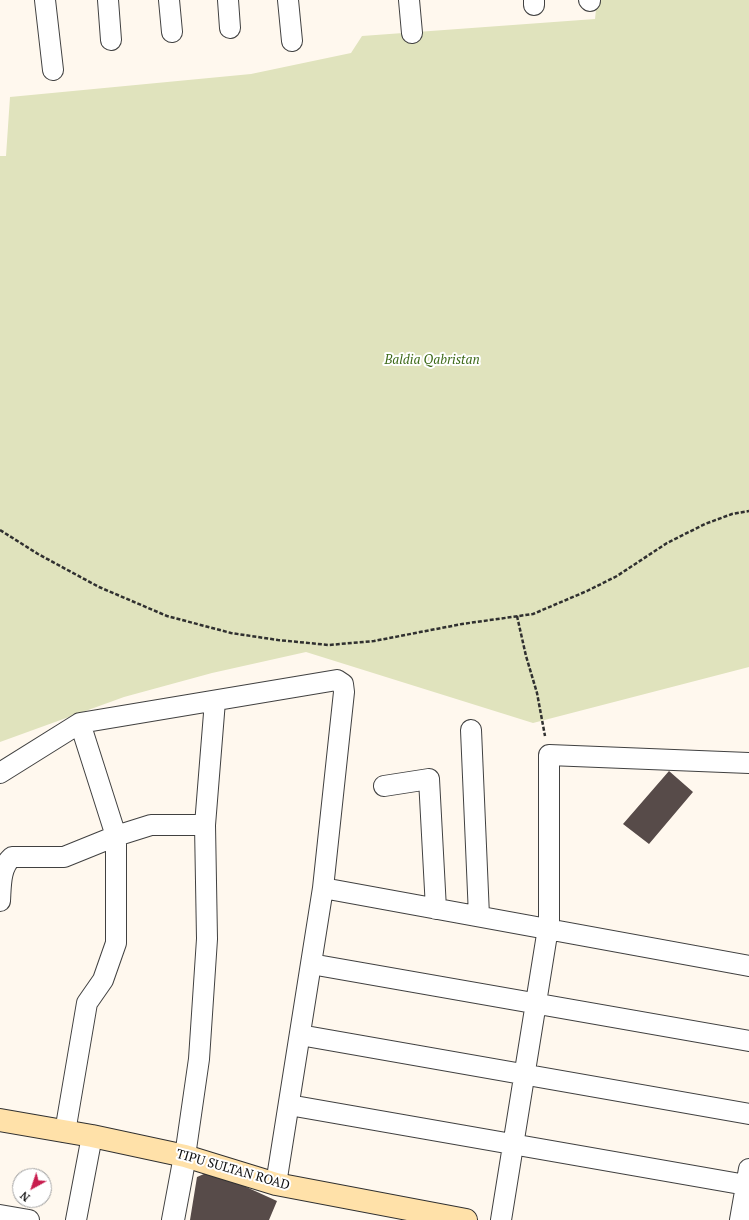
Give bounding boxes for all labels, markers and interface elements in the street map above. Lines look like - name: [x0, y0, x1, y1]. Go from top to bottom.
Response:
- park label: Baldia Qabristan: [384, 352, 480, 368]
- street label: TIPU SULTAN ROAD: [174, 1146, 292, 1194]
- north arrow: [12, 1168, 52, 1208]
- text: N: [17, 1188, 33, 1204]

